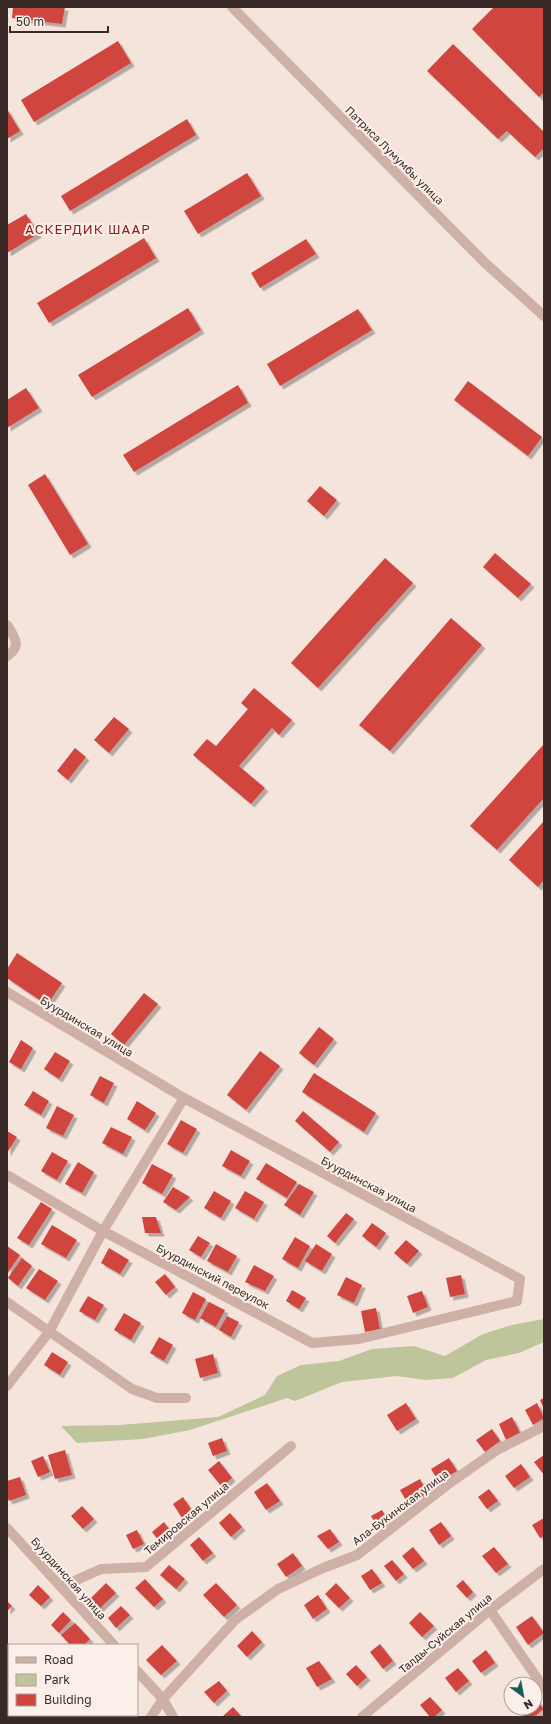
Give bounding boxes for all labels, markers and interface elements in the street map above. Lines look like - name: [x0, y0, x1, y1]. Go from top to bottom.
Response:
- scale bar: [10, 8, 108, 34]
- text: 50 m: [16, 14, 44, 29]
- street label: Патриса Лумумбы улица: [343, 103, 447, 207]
- district label: АСКЕРДИК ШААР: [25, 221, 151, 237]
- street label: Буурдинская улица: [38, 993, 136, 1059]
- street label: Буурдинская улица: [319, 1153, 419, 1215]
- street label: Буурдинский переулок: [154, 1241, 272, 1312]
- street label: Ала-Букинская улица: [349, 1467, 451, 1547]
- street label: Темировская улица: [141, 1479, 231, 1557]
- street label: Буурдинская улица: [29, 1534, 109, 1622]
- street label: Талды-Суйская улица: [396, 1590, 494, 1676]
- legend: [8, 1644, 138, 1716]
- text: Road: [44, 1652, 73, 1667]
- text: Park: [44, 1672, 70, 1687]
- north arrow: [503, 1676, 543, 1716]
- text: Building: [44, 1692, 92, 1707]
- text: N: [522, 1697, 536, 1713]

